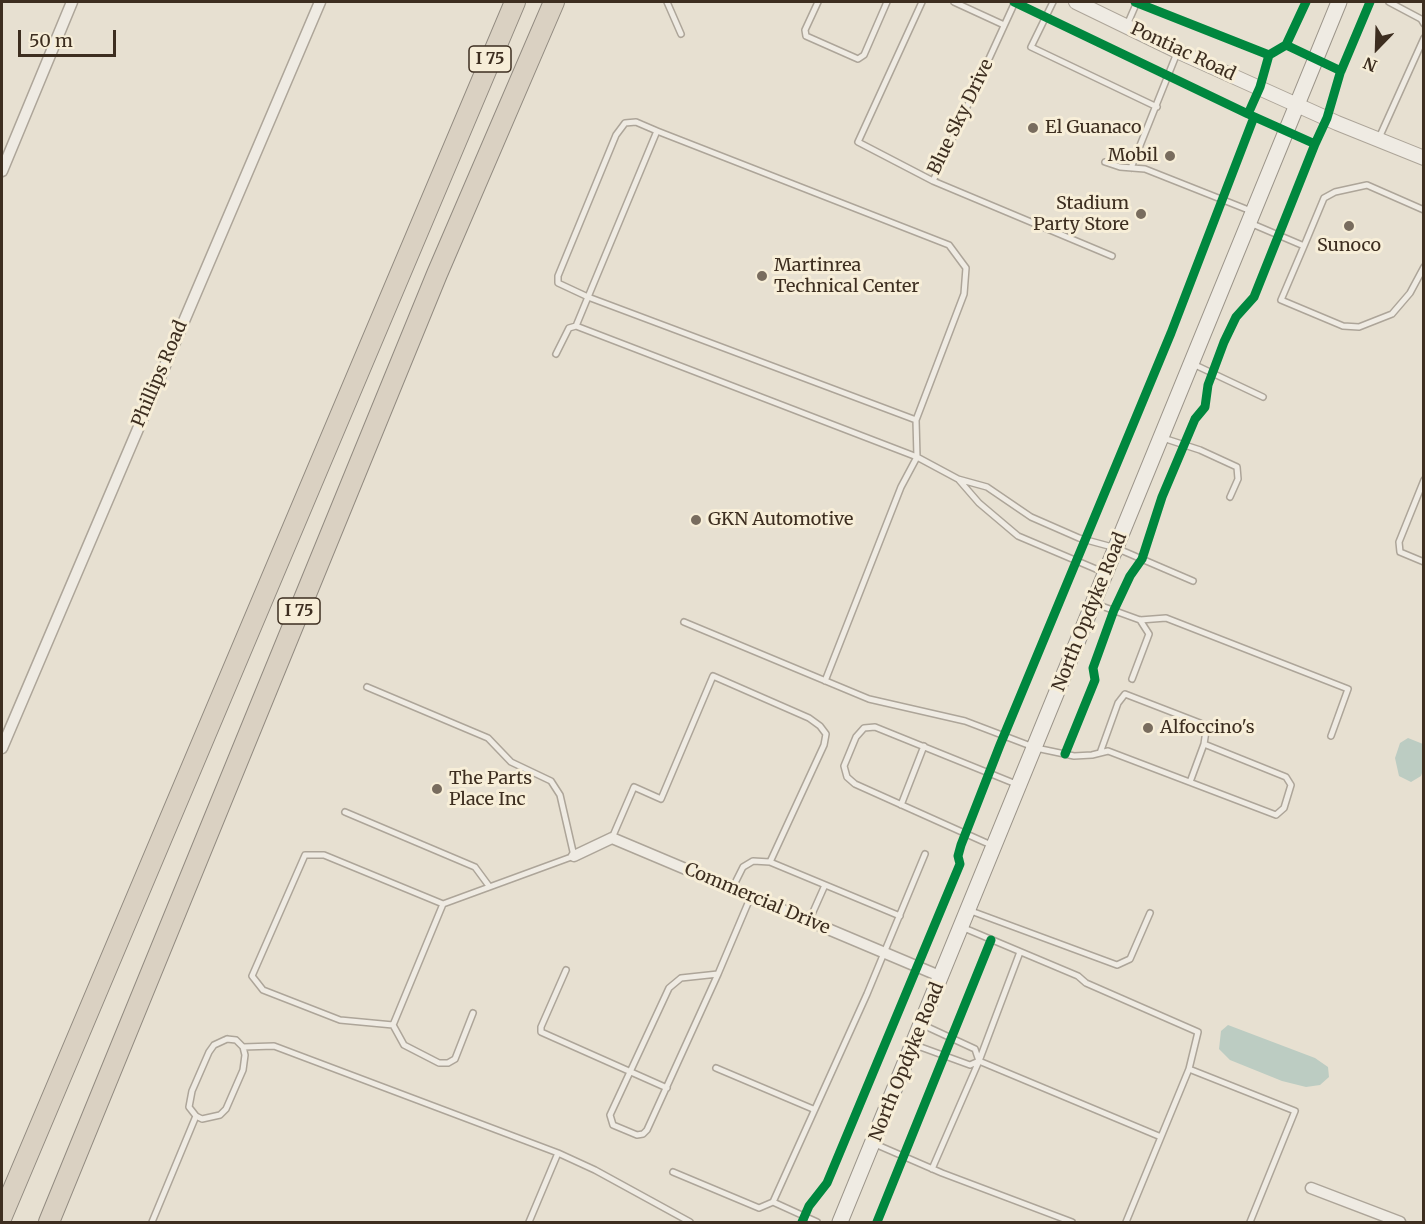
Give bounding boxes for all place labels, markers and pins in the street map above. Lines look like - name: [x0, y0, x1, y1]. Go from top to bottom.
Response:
- place label: El Guanaco: [1045, 117, 1141, 139]
- marker: El Guanaco: [1026, 121, 1040, 135]
- place label: Mobil: [1108, 145, 1158, 167]
- marker: Mobil: [1163, 149, 1177, 163]
- place label: Stadium Party Store: [1033, 193, 1129, 236]
- marker: Stadium Party Store: [1134, 207, 1148, 221]
- marker: Sunoco: [1342, 219, 1356, 233]
- place label: Sunoco: [1317, 235, 1381, 257]
- place label: Martinrea Technical Center: [774, 255, 919, 298]
- marker: Martinrea Technical Center: [755, 269, 769, 283]
- place label: GKN Automotive: [708, 509, 853, 531]
- marker: GKN Automotive: [689, 513, 703, 527]
- place label: Alfoccino's: [1160, 717, 1255, 739]
- marker: Alfoccino's: [1141, 721, 1155, 735]
- place label: The Parts Place Inc: [449, 768, 532, 810]
- marker: The Parts Place Inc: [430, 782, 444, 796]

